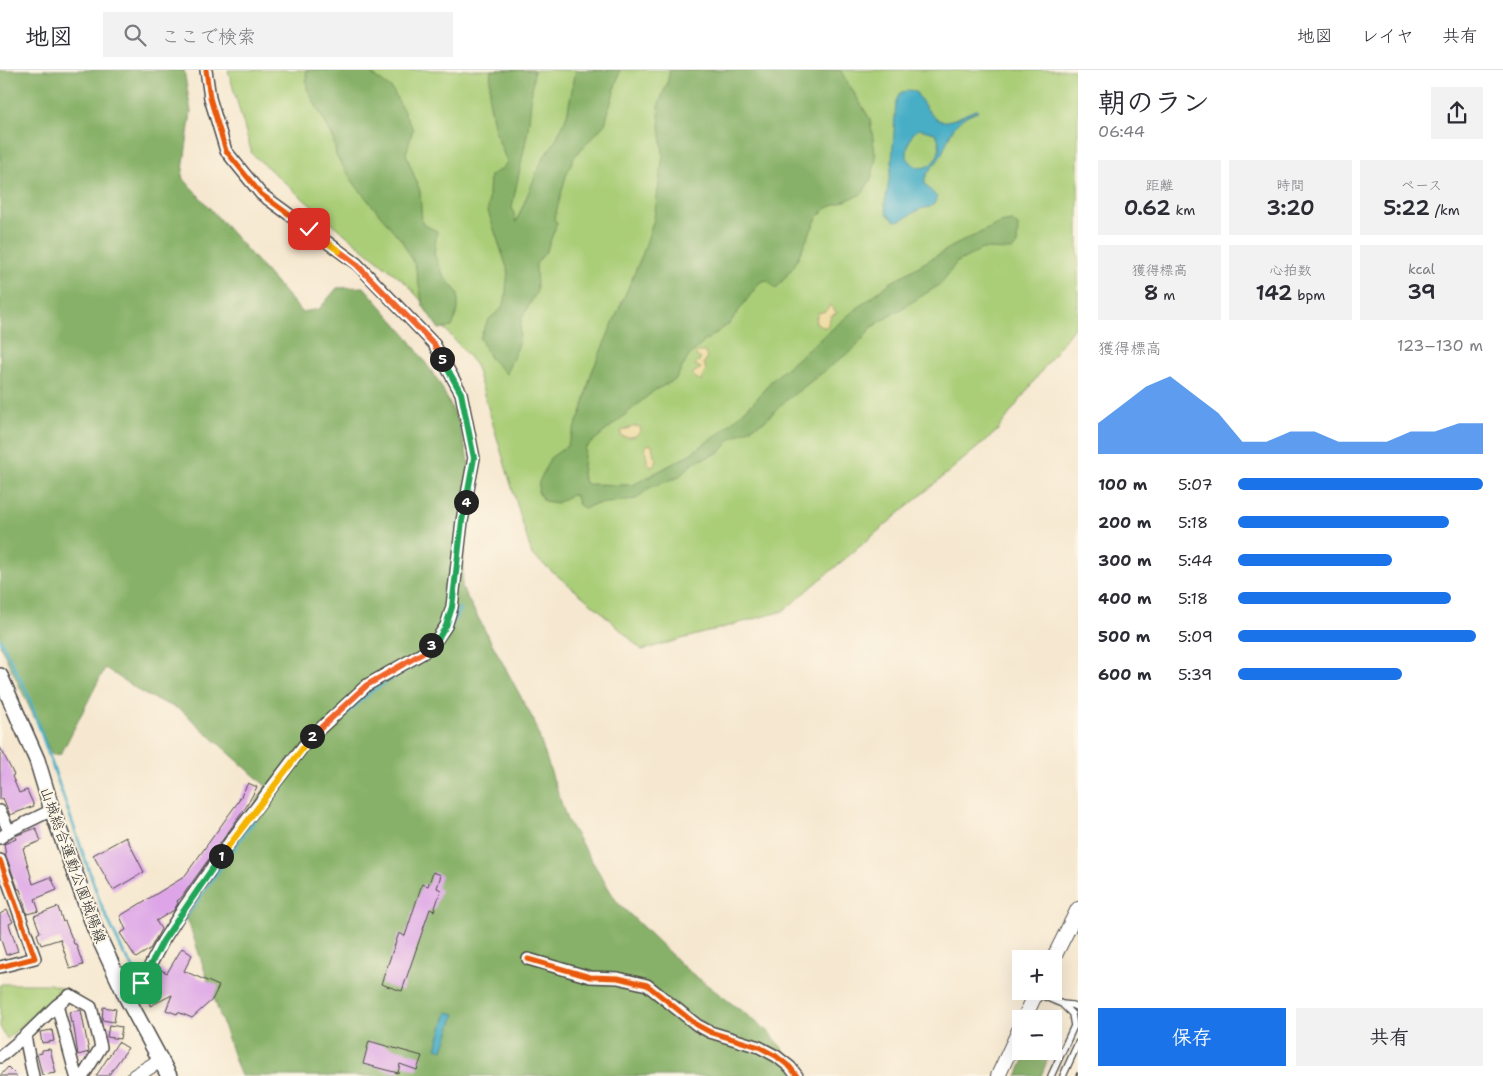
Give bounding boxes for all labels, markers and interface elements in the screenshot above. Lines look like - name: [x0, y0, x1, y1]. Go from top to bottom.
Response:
- search box: [103, 12, 453, 57]
- text: 地図: [25, 21, 73, 53]
- icon: search: [121, 21, 149, 49]
- text: ここで検索: [161, 24, 256, 49]
- text: 地図: [1297, 24, 1333, 48]
- text: レイヤ: [1361, 24, 1414, 48]
- text: 共有: [1442, 24, 1478, 48]
- text: 朝のラン: [1098, 83, 1210, 121]
- button: share: [1431, 87, 1483, 139]
- text: 06:44: [1098, 121, 1145, 142]
- text: 距離: [1146, 176, 1174, 194]
- text: 時間: [1277, 176, 1305, 194]
- text: ペース: [1401, 176, 1442, 194]
- text: 0.62: [1124, 194, 1171, 222]
- text: 3:20: [1266, 194, 1315, 222]
- text: 5:22: [1383, 194, 1430, 222]
- text: km: [1171, 201, 1195, 219]
- text: /km: [1430, 201, 1460, 219]
- pin: [288, 208, 330, 250]
- icon: check: [295, 215, 323, 243]
- text: kcal: [1408, 260, 1435, 278]
- text: 獲得標高: [1132, 261, 1188, 279]
- text: 心拍数: [1270, 261, 1312, 279]
- text: 39: [1407, 278, 1436, 306]
- text: 8: [1144, 279, 1158, 307]
- text: 142: [1256, 279, 1292, 307]
- text: m: [1158, 286, 1175, 304]
- text: bpm: [1292, 286, 1325, 304]
- text: 123–130 m: [1397, 335, 1483, 356]
- text: 獲得標高: [1098, 338, 1162, 359]
- pin: 5: [430, 346, 454, 372]
- text: 5: [438, 350, 447, 368]
- text: 100 m: [1098, 474, 1147, 495]
- text: 5:07: [1178, 474, 1213, 495]
- pin: 4: [454, 490, 478, 514]
- text: 4: [462, 493, 471, 511]
- text: 200 m: [1098, 512, 1151, 533]
- text: 5:18: [1178, 512, 1208, 533]
- text: 300 m: [1098, 550, 1152, 571]
- text: 5:44: [1178, 550, 1213, 571]
- text: 400 m: [1098, 588, 1152, 609]
- text: 5:18: [1178, 588, 1208, 609]
- text: 500 m: [1098, 626, 1150, 647]
- text: 5:09: [1178, 626, 1213, 647]
- pin: 3: [418, 632, 444, 658]
- text: 3: [427, 636, 436, 654]
- text: 600 m: [1098, 664, 1152, 685]
- text: 5:39: [1178, 664, 1212, 685]
- pin: 2: [300, 724, 324, 748]
- text: 2: [308, 727, 317, 745]
- street label: 山城総合運動公園城陽線: [35, 784, 111, 946]
- pin: 1: [208, 844, 234, 868]
- text: 1: [218, 847, 225, 865]
- map controls: [1012, 950, 1062, 1060]
- button: +: [1012, 950, 1062, 1000]
- pin: [120, 962, 162, 1004]
- icon: arrive: [127, 969, 155, 997]
- button: 保存: [1098, 1008, 1286, 1066]
- button: 共有: [1296, 1008, 1483, 1066]
- button: −: [1012, 1010, 1062, 1060]

